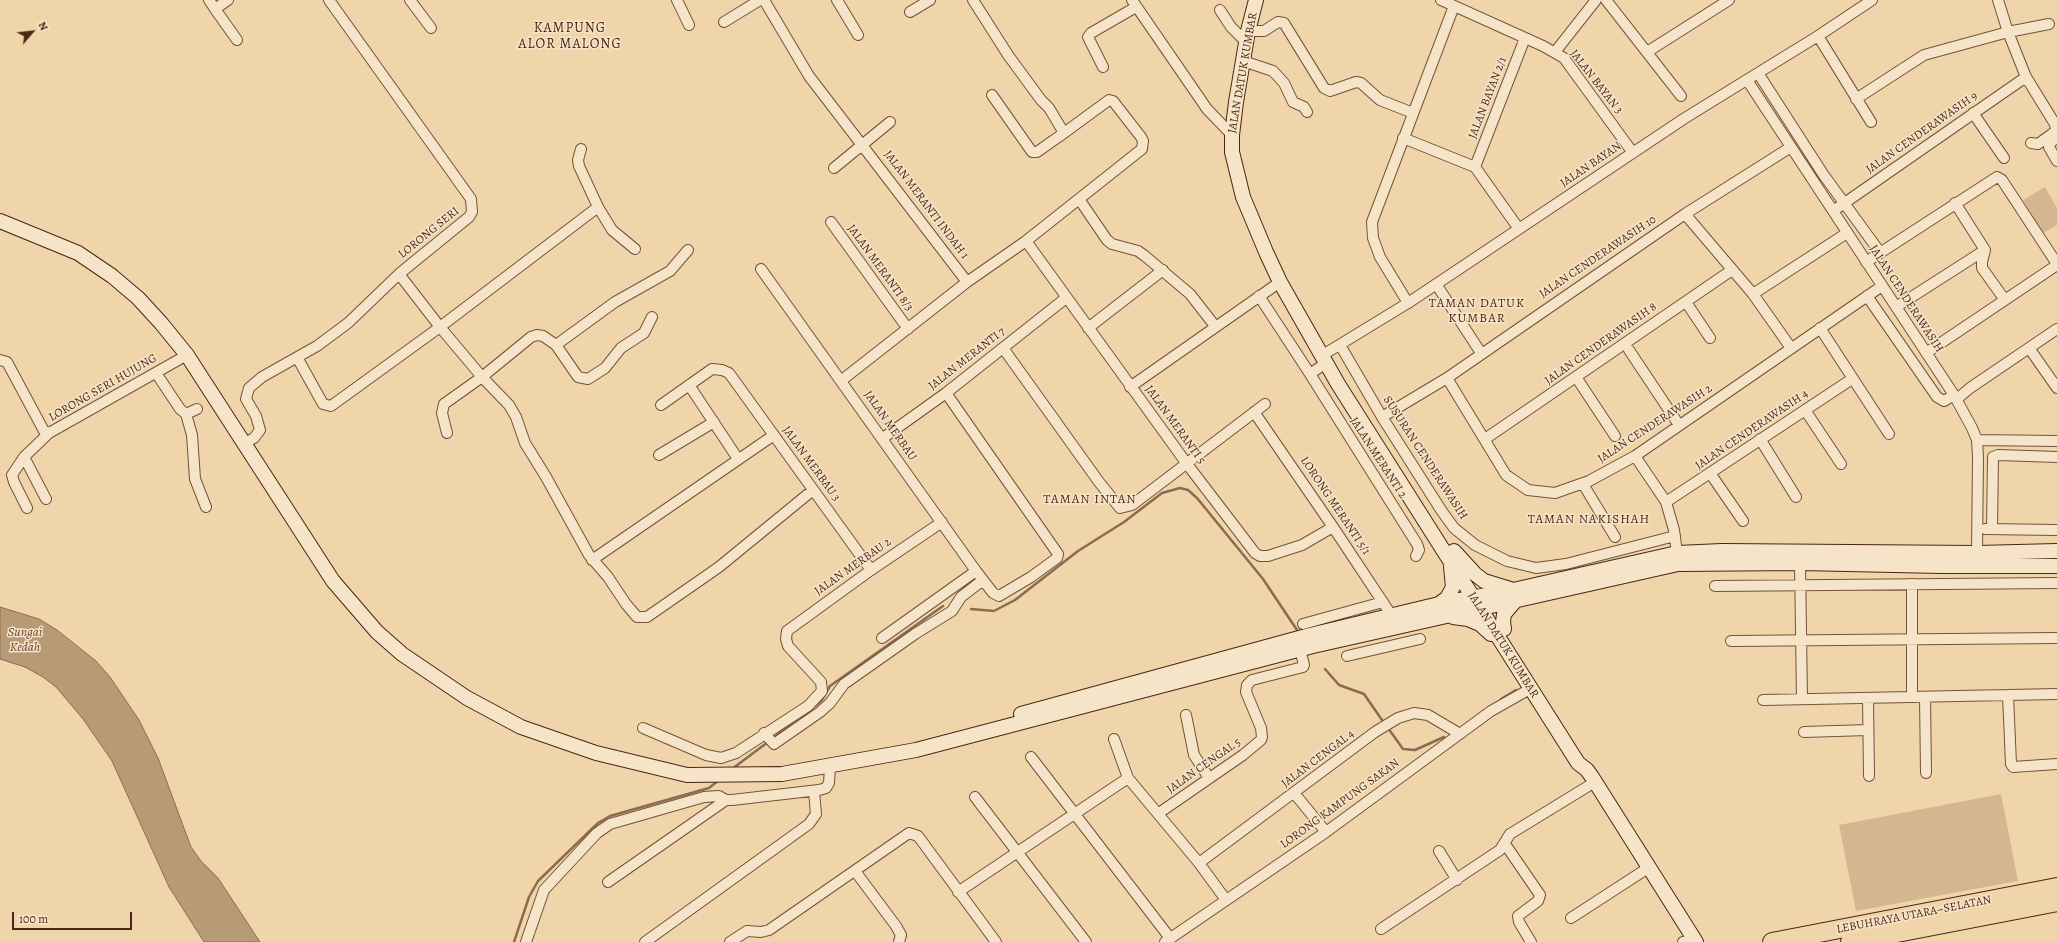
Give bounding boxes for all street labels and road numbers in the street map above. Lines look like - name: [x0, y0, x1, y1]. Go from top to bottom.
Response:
- street label: JALAN DATUK KUMBAR: [1225, 12, 1261, 134]
- street label: JALAN BAYAN 3: [1566, 47, 1626, 117]
- street label: JALAN BAYAN 2/1: [1466, 55, 1510, 141]
- street label: JALAN CENDERAWASIH 9: [1863, 89, 1981, 177]
- street label: JALAN BAYAN: [1558, 139, 1624, 191]
- street label: JALAN MERANTI INDAH 1: [880, 148, 972, 262]
- street label: LORONG SERI: [396, 204, 462, 262]
- street label: JALAN CENDERAWASIH 10: [1537, 212, 1659, 302]
- street label: JALAN MERANTI 8/3: [844, 222, 916, 314]
- street label: JALAN CENDERAWASIH: [1866, 243, 1946, 355]
- street label: JALAN CENDERAWASIH 8: [1542, 300, 1660, 388]
- street label: JALAN MERANTI 7: [926, 325, 1008, 393]
- street label: LORONG SERI HUJUNG: [46, 351, 160, 425]
- street label: JALAN CENDERAWASIH 2: [1595, 382, 1715, 466]
- street label: JALAN MERANTI 5: [1142, 383, 1208, 467]
- street label: JALAN CENDERAWASIH 4: [1693, 387, 1811, 473]
- street label: JALAN MERBAU: [861, 388, 919, 464]
- street label: SUSURAN CENDERAWASIH: [1380, 394, 1470, 522]
- street label: JALAN MERANTI 2: [1346, 415, 1410, 501]
- street label: JALAN MERBAU 3: [779, 424, 843, 504]
- street label: LORONG MERANTI 5/1: [1297, 454, 1373, 558]
- street label: JALAN MERBAU 2: [812, 535, 894, 599]
- street label: JALAN DATUK KUMBAR: [1465, 589, 1541, 701]
- street label: JALAN CENGAL 4: [1279, 727, 1357, 791]
- street label: JALAN CENGAL 5: [1164, 735, 1244, 797]
- street label: LORONG KAMPUNG SAKAN: [1278, 756, 1402, 852]
- street label: LEBUHRAYA UTARA–SELATAN: [1835, 893, 1993, 937]

